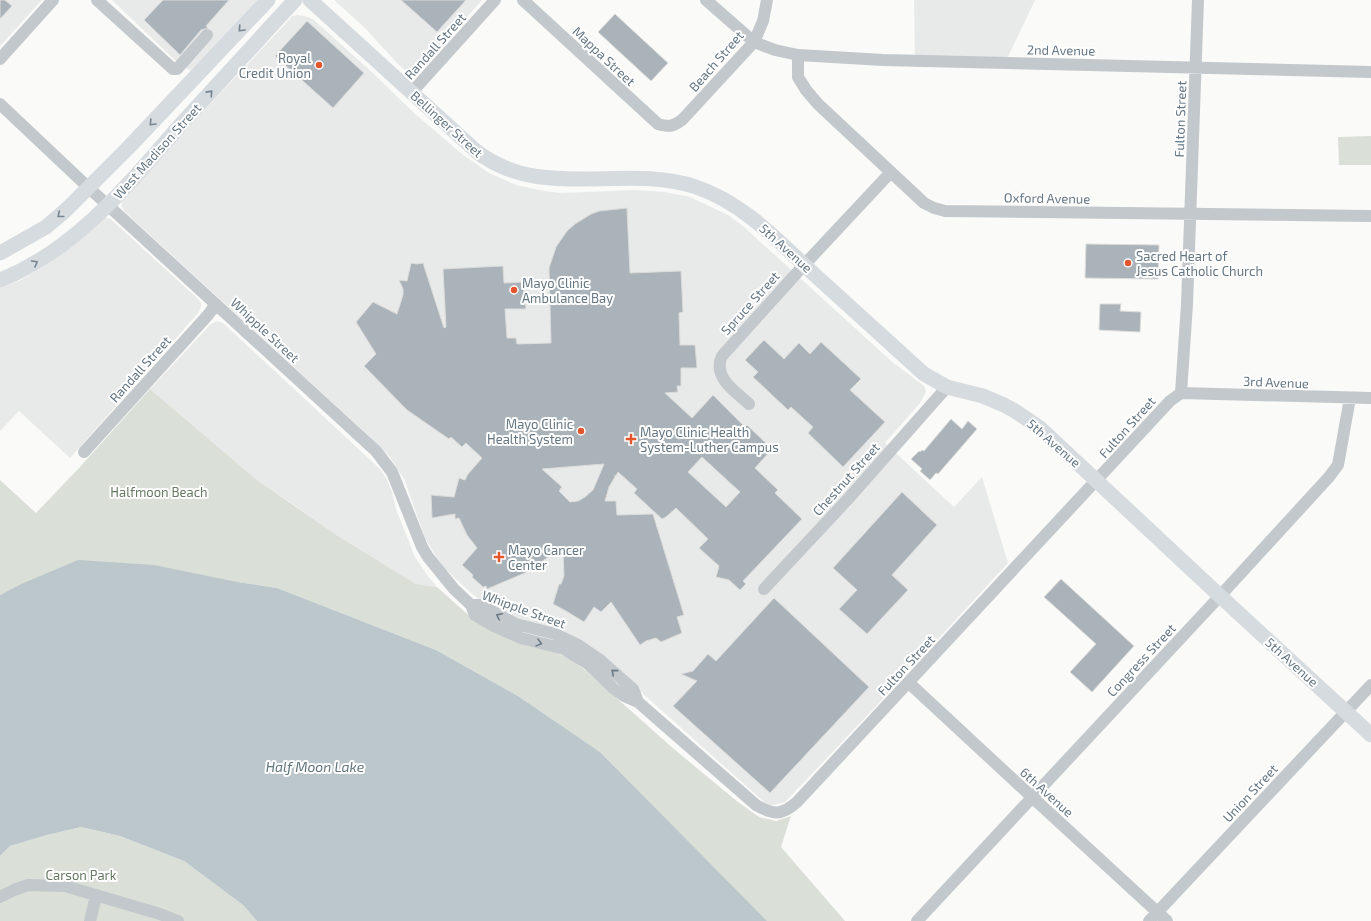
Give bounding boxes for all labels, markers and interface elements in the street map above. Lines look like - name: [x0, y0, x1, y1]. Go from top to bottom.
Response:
- street label: Randall Street: [401, 9, 469, 82]
- street label: Mappa Street: [569, 23, 639, 89]
- one-way arrow: [238, 24, 246, 32]
- street label: Beach Street: [685, 27, 747, 95]
- street label: 2nd Avenue: [1027, 41, 1095, 59]
- place label: Royal Credit Union: [239, 50, 311, 81]
- marker: Royal Credit Union: [314, 60, 324, 70]
- street label: Fulton Street: [1171, 80, 1189, 158]
- street label: Bellinger Street: [408, 87, 486, 161]
- one-way arrow: [205, 90, 212, 98]
- street label: West Madison Street: [110, 100, 204, 202]
- one-way arrow: [149, 118, 157, 126]
- street label: Oxford Avenue: [1004, 189, 1090, 207]
- one-way arrow: [58, 210, 65, 217]
- street label: 5th Avenue: [756, 220, 816, 276]
- place label: Sacred Heart of Jesus Catholic Church: [1136, 248, 1263, 279]
- marker: Sacred Heart of Jesus Catholic Church: [1123, 258, 1133, 268]
- one-way arrow: [31, 261, 38, 268]
- street label: Spruce Street: [717, 268, 783, 338]
- place label: Mayo Clinic Ambulance Bay: [522, 275, 613, 306]
- marker: Mayo Clinic Ambulance Bay: [509, 285, 519, 295]
- street label: Whipple Street: [227, 294, 303, 366]
- street label: Randall Street: [106, 332, 174, 405]
- street label: 3rd Avenue: [1243, 373, 1309, 391]
- street label: Fulton Street: [1095, 393, 1159, 461]
- street label: 5th Avenue: [1024, 415, 1084, 471]
- place label: Mayo Clinic Health System: [487, 416, 573, 447]
- place label: Mayo Clinic Health System-Luther Campus: [640, 424, 779, 455]
- marker: Mayo Clinic Health System: [576, 426, 586, 436]
- marker: Mayo Clinic Health System-Luther Campus: [625, 433, 637, 445]
- street label: Chestnut Street: [809, 439, 883, 519]
- park label: Halfmoon Beach: [110, 484, 208, 500]
- place label: Mayo Cancer Center: [508, 542, 584, 573]
- marker: Mayo Cancer Center: [493, 551, 505, 563]
- street label: Whipple Street: [480, 586, 568, 632]
- one-way arrow: [496, 613, 503, 621]
- street label: Congress Street: [1103, 620, 1179, 700]
- street label: Fulton Street: [874, 631, 938, 699]
- street label: 5th Avenue: [1262, 634, 1322, 690]
- one-way arrow: [535, 638, 542, 647]
- one-way arrow: [611, 670, 619, 677]
- water label: Half Moon Lake: [266, 758, 365, 775]
- street label: Union Street: [1219, 761, 1281, 825]
- street label: 6th Avenue: [1017, 764, 1077, 820]
- park label: Carson Park: [46, 867, 117, 883]

